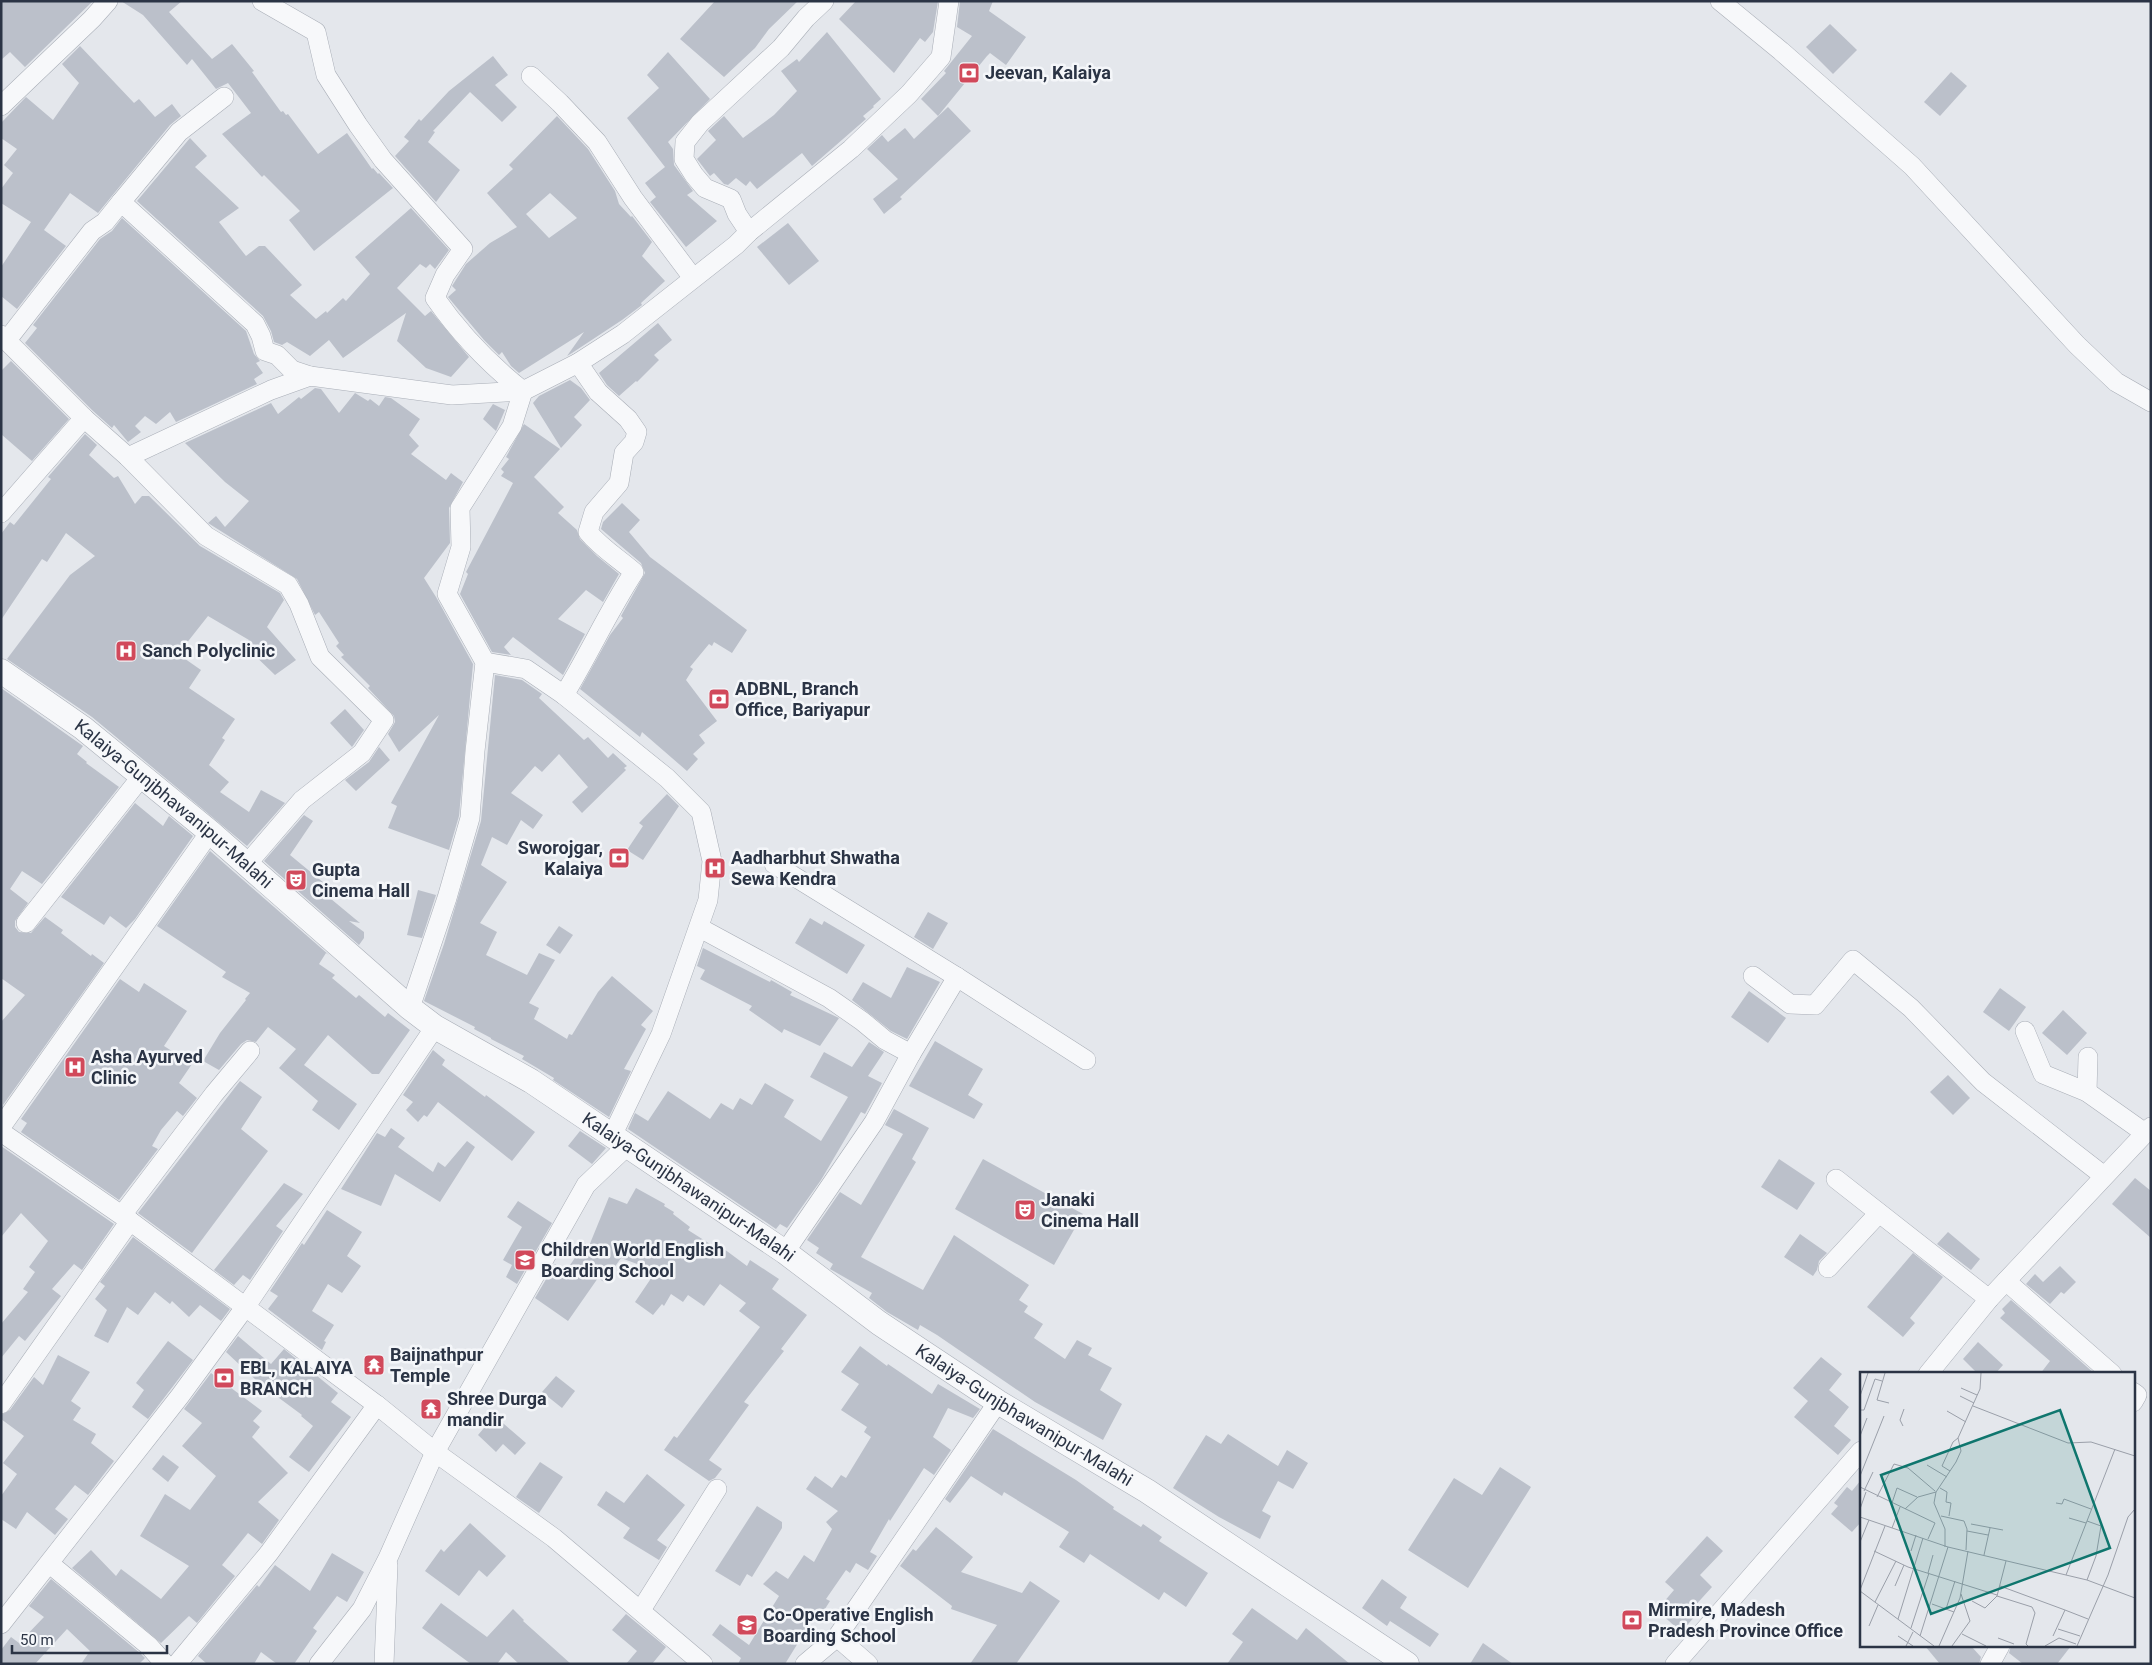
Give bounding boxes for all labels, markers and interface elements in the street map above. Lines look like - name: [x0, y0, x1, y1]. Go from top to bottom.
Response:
- bank icon: Jeevan, Kalaiya: [957, 61, 981, 85]
- place label: Jeevan, Kalaiya: [985, 62, 1111, 83]
- hospital icon: Sanch Polyclinic: [114, 639, 138, 663]
- place label: Sanch Polyclinic: [142, 640, 275, 661]
- place label: ADBNL, Branch Office, Bariyapur: [735, 678, 870, 720]
- bank icon: ADBNL, Branch Office, Bariyapur: [707, 687, 731, 711]
- street label: Kalaiya-Gunjbhawanipur-Malahi: [71, 714, 277, 892]
- place label: Sworojgar, Kalaiya: [518, 837, 603, 879]
- bank icon: Sworojgar, Kalaiya: [607, 846, 631, 870]
- place label: Aadharbhut Shwatha Sewa Kendra: [731, 847, 900, 889]
- hospital icon: Aadharbhut Shwatha Sewa Kendra: [703, 856, 727, 880]
- place label: Gupta Cinema Hall: [312, 859, 410, 901]
- theatre icon: Gupta Cinema Hall: [284, 868, 308, 892]
- place label: Asha Ayurved Clinic: [91, 1046, 203, 1088]
- hospital icon: Asha Ayurved Clinic: [63, 1055, 87, 1079]
- street label: Kalaiya-Gunjbhawanipur-Malahi: [579, 1108, 799, 1266]
- place label: Janaki Cinema Hall: [1041, 1189, 1139, 1231]
- theatre icon: Janaki Cinema Hall: [1013, 1198, 1037, 1222]
- place label: Children World English Boarding School: [541, 1239, 724, 1281]
- school or university icon: Children World English Boarding School: [513, 1248, 537, 1272]
- street label: Kalaiya-Gunjbhawanipur-Malahi: [912, 1339, 1137, 1490]
- place label: Baijnathpur Temple: [390, 1344, 484, 1386]
- temple icon: Baijnathpur Temple: [362, 1353, 386, 1377]
- place label: EBL, KALAIYA BRANCH: [240, 1357, 354, 1399]
- bank icon: EBL, KALAIYA BRANCH: [212, 1366, 236, 1390]
- inset map: [1860, 1372, 2134, 1648]
- place label: Shree Durga mandir: [447, 1388, 547, 1430]
- temple icon: Shree Durga mandir: [419, 1397, 443, 1421]
- place label: Mirmire, Madesh Pradesh Province Office: [1648, 1599, 1843, 1641]
- place label: Co-Operative English Boarding School: [763, 1604, 934, 1646]
- bank icon: Mirmire, Madesh Pradesh Province Office: [1620, 1608, 1644, 1632]
- school or university icon: Co-Operative English Boarding School: [735, 1613, 759, 1637]
- scale bar: [12, 1622, 168, 1654]
- text: 50 m: [20, 1631, 54, 1649]

